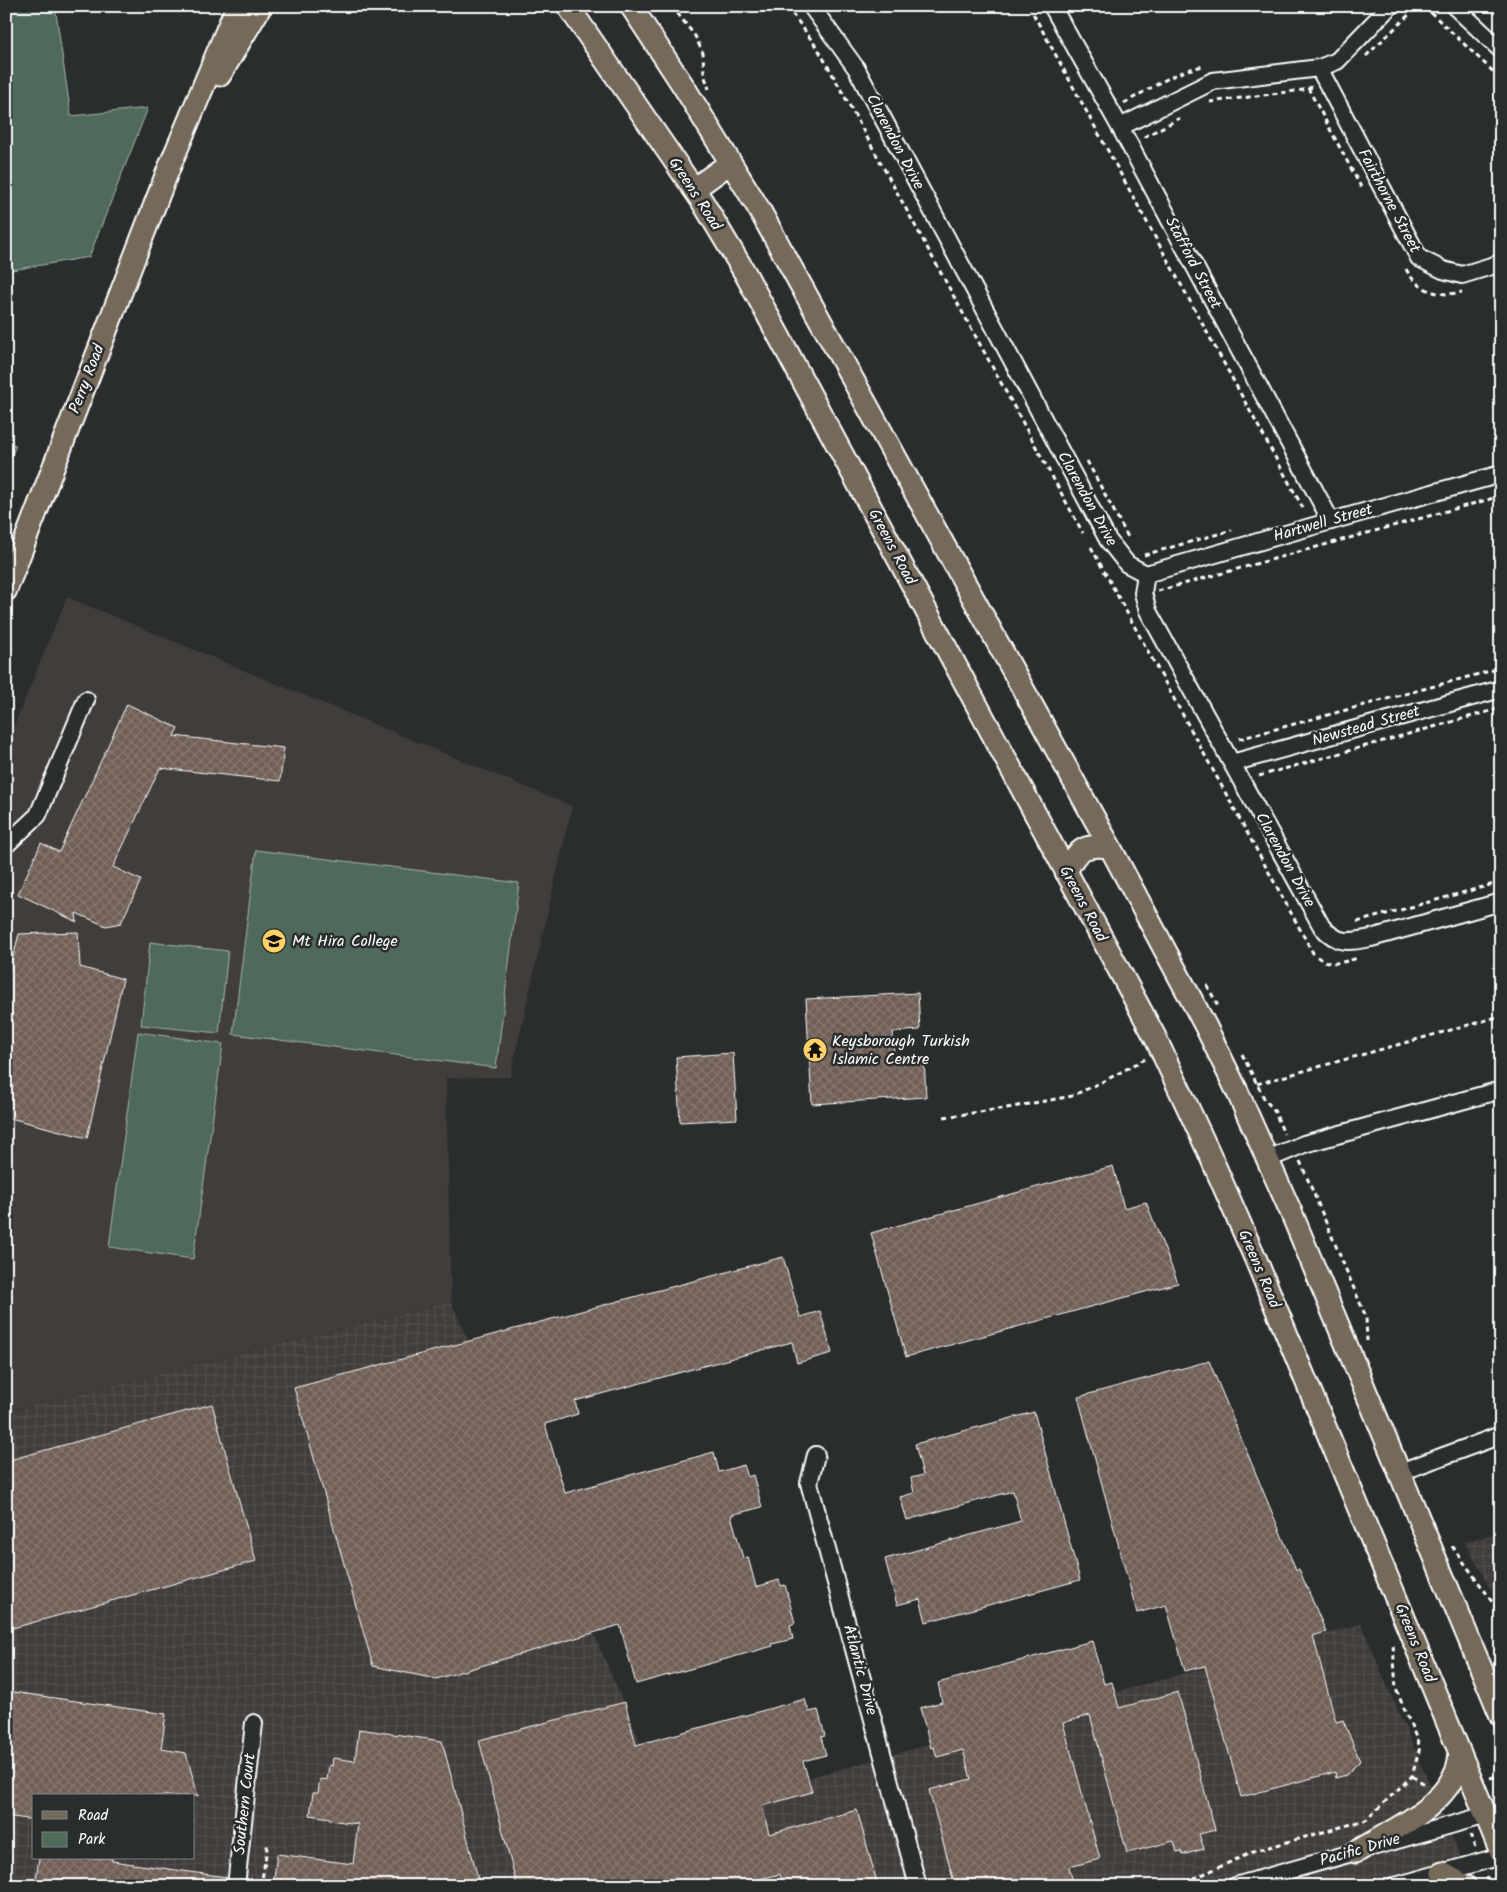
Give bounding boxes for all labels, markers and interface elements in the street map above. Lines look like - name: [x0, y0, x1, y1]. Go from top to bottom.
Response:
- street label: Clarendon Drive: [859, 90, 931, 194]
- street label: Fairthorne Street: [1351, 144, 1427, 258]
- street label: Greens Road: [662, 152, 729, 237]
- street label: Stafford Street: [1158, 212, 1228, 314]
- street label: Perry Road: [62, 340, 112, 417]
- street label: Clarendon Drive: [1050, 447, 1124, 551]
- street label: Hartwell Street: [1270, 497, 1376, 549]
- street label: Greens Road: [861, 504, 923, 591]
- street label: Newstead Street: [1309, 698, 1424, 753]
- street label: Clarendon Drive: [1248, 808, 1322, 912]
- street label: Greens Road: [1052, 861, 1114, 948]
- school or university icon: Mt Hira College: [261, 928, 287, 954]
- place label: Mt Hira College: [292, 929, 398, 954]
- place label: Keysborough Turkish Islamic Centre: [832, 1029, 970, 1072]
- temple icon: Keysborough Turkish Islamic Centre: [802, 1037, 828, 1063]
- street label: Greens Road: [1231, 1226, 1287, 1313]
- street label: Greens Road: [1388, 1600, 1443, 1687]
- street label: Atlantic Drive: [836, 1622, 884, 1718]
- street label: Southern Court: [227, 1751, 263, 1856]
- legend: [32, 1794, 195, 1860]
- text: Road: [78, 1804, 109, 1828]
- street label: Pacific Drive: [1317, 1827, 1403, 1873]
- text: Park: [78, 1828, 106, 1852]

